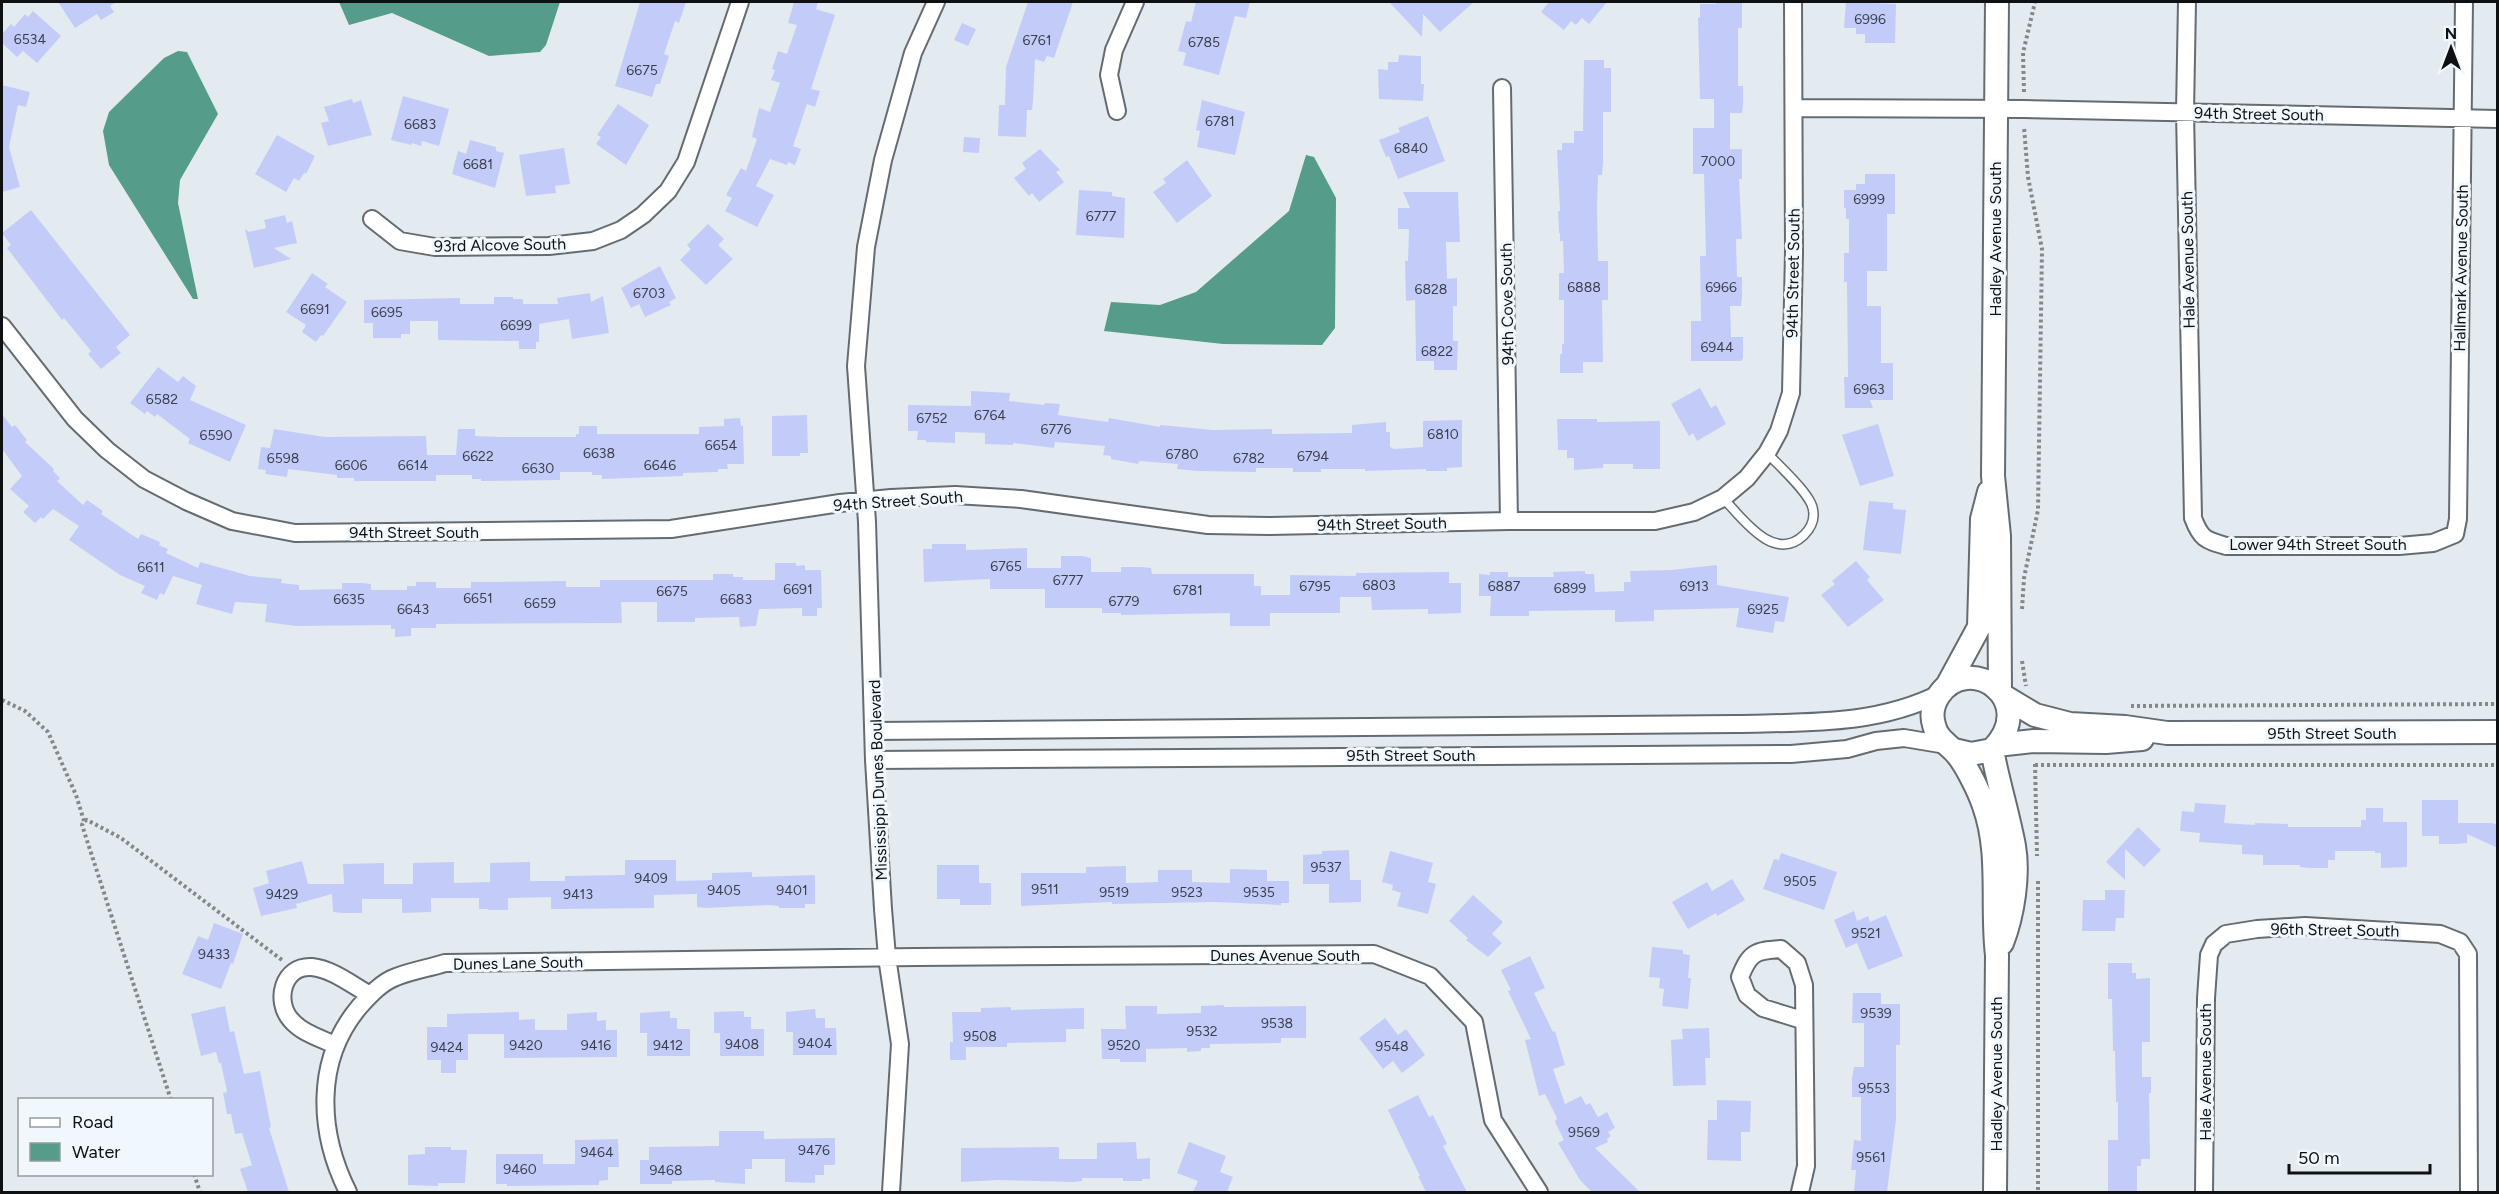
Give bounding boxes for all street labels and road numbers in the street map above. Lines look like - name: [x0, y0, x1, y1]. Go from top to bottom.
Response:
- street label: 94th Street South: [2194, 103, 2324, 125]
- street label: Hadley Avenue South: [1986, 161, 2005, 317]
- street label: Hallmark Avenue South: [2450, 184, 2472, 352]
- street label: Hale Avenue South: [2177, 191, 2199, 329]
- street label: 94th Street South: [1782, 208, 1804, 338]
- street label: 93rd Alcove South: [434, 234, 566, 256]
- street label: 94th Cove South: [1496, 243, 1518, 365]
- street label: 94th Street South: [833, 487, 963, 515]
- street label: 94th Street South: [1317, 513, 1447, 535]
- street label: 94th Street South: [349, 523, 479, 542]
- street label: Lower 94th Street South: [2229, 535, 2407, 554]
- street label: Mississippi Dunes Boulevard: [865, 679, 891, 881]
- street label: 95th Street South: [2268, 724, 2397, 743]
- street label: 95th Street South: [1347, 746, 1476, 765]
- street label: 96th Street South: [2270, 919, 2400, 941]
- street label: Dunes Avenue South: [1210, 946, 1360, 965]
- street label: Dunes Lane South: [453, 952, 583, 974]
- street label: Hadley Avenue South: [1987, 996, 2006, 1152]
- street label: Hale Avenue South: [2196, 1003, 2215, 1141]

